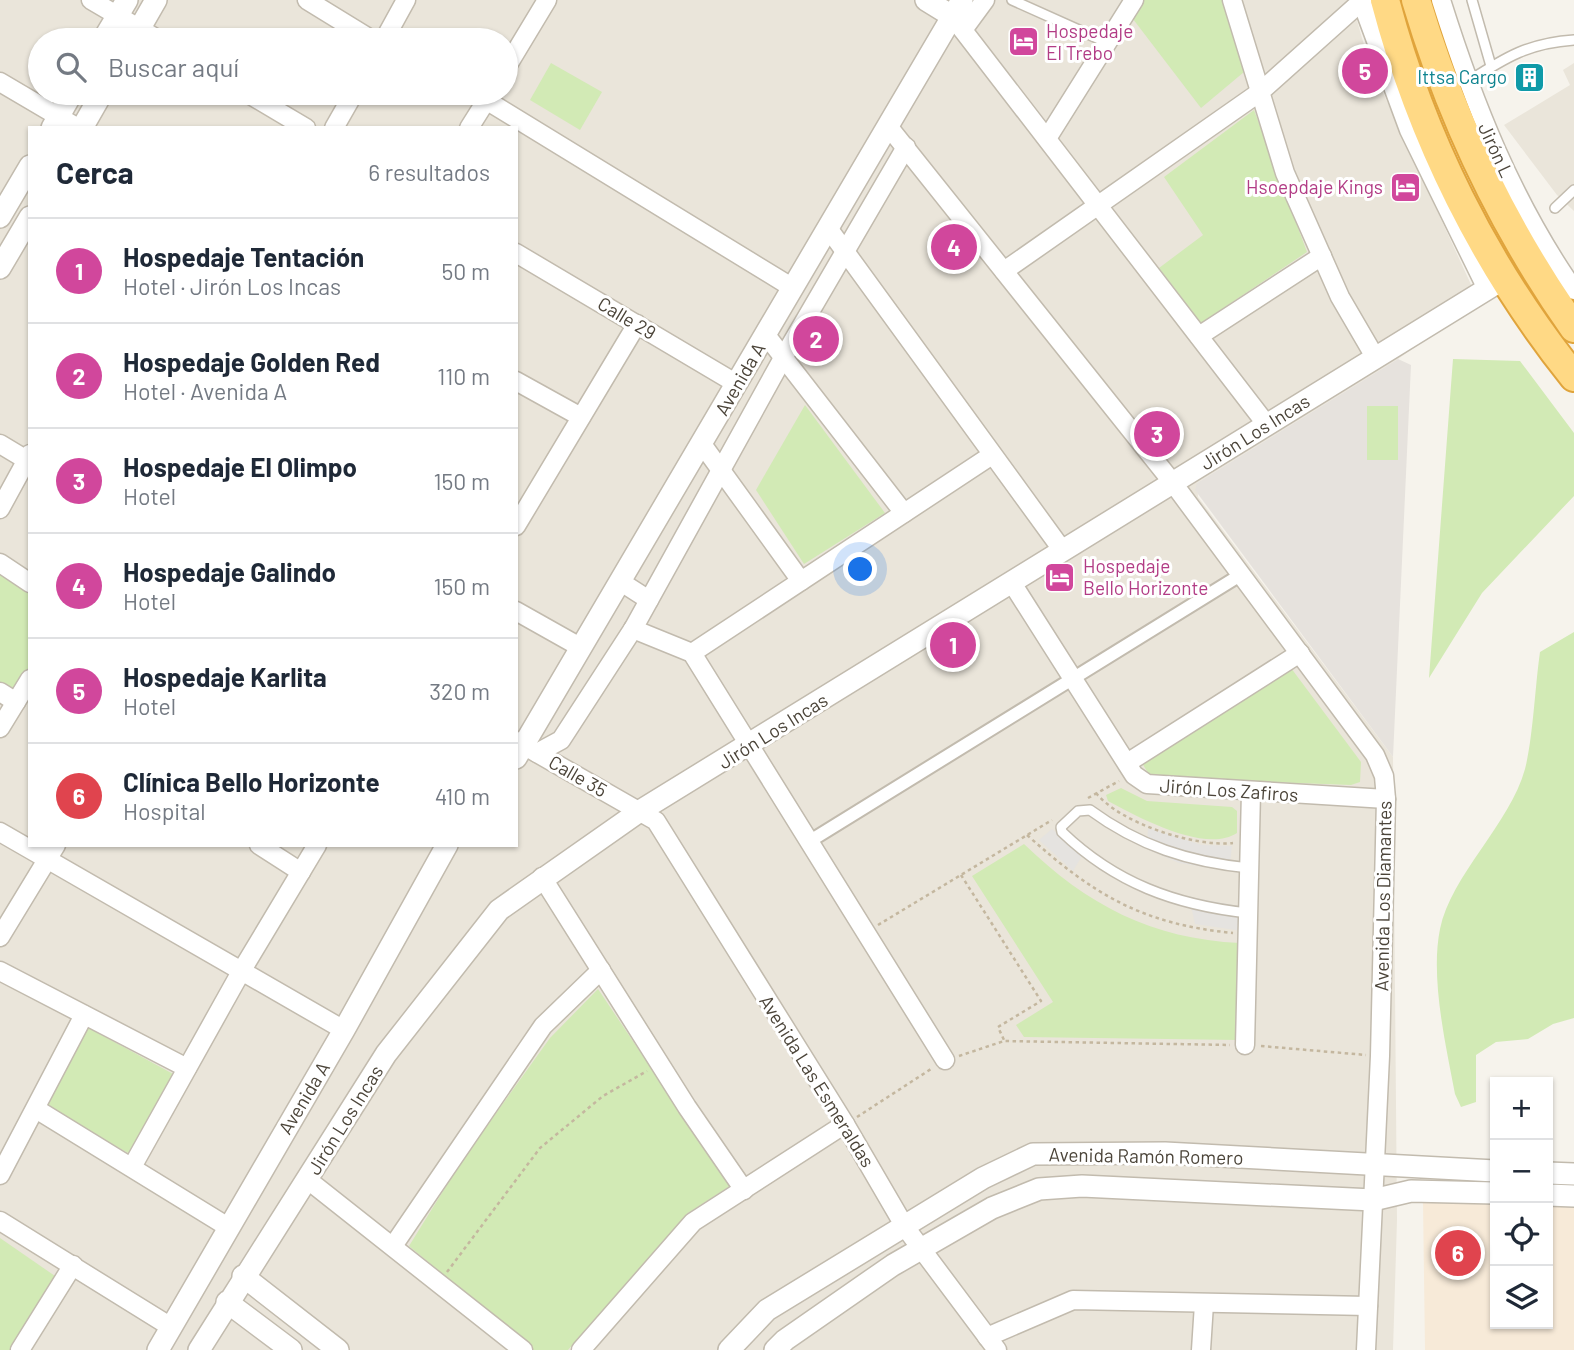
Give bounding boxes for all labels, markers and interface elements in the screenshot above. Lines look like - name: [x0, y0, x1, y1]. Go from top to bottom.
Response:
- place label: Hospedaje El Trebo: [1046, 19, 1133, 64]
- hotel icon: Hospedaje El Trebo: [1006, 25, 1040, 59]
- search box: [28, 28, 518, 105]
- pin: 5: [1342, 45, 1388, 97]
- icon: search: [52, 48, 90, 86]
- text: Buscar aquí: [108, 51, 239, 82]
- building icon: Ittsa Cargo: [1513, 60, 1547, 94]
- place label: Ittsa Cargo: [1417, 65, 1507, 88]
- street label: Jirón L: [1474, 119, 1519, 181]
- text: Cerca: [56, 154, 134, 190]
- text: 6 resultados: [368, 158, 490, 186]
- hotel icon: Hsoepdaje Kings: [1389, 170, 1423, 204]
- place label: Hsoepdaje Kings: [1246, 175, 1383, 198]
- pin: 4: [931, 221, 977, 273]
- text: Hospedaje Tentación: [123, 241, 364, 272]
- text: 1: [75, 257, 83, 285]
- text: 50 m: [442, 257, 490, 285]
- text: Hotel · Jirón Los Incas: [123, 272, 341, 300]
- street label: Calle 29: [594, 291, 661, 344]
- pin: 2: [793, 313, 839, 365]
- street label: Avenida A: [710, 338, 770, 419]
- text: Hospedaje Golden Red: [123, 346, 380, 377]
- text: 2: [73, 362, 85, 390]
- text: 110 m: [437, 362, 490, 390]
- text: Hotel · Avenida A: [123, 377, 287, 405]
- street label: Jirón Los Incas: [1196, 389, 1314, 474]
- pin: 3: [1134, 408, 1180, 460]
- text: Hospedaje El Olimpo: [123, 451, 357, 482]
- text: 3: [73, 467, 85, 495]
- text: 150 m: [434, 467, 490, 495]
- text: Hotel: [123, 482, 176, 510]
- your location: [843, 552, 877, 586]
- place label: Hospedaje Bello Horizonte: [1083, 554, 1208, 599]
- text: Hospedaje Galindo: [123, 556, 336, 587]
- hotel icon: Hospedaje Bello Horizonte: [1043, 560, 1077, 594]
- text: 4: [72, 572, 86, 600]
- text: 150 m: [434, 572, 490, 600]
- text: Hotel: [123, 587, 176, 615]
- pin: 1: [930, 619, 976, 671]
- text: Hospedaje Karlita: [123, 661, 327, 692]
- text: 5: [73, 677, 85, 705]
- text: 320 m: [429, 677, 490, 705]
- street label: Jirón Los Incas: [714, 688, 832, 773]
- text: Hotel: [123, 692, 176, 720]
- street label: Calle 35: [545, 750, 611, 801]
- text: Clínica Bello Horizonte: [123, 766, 380, 797]
- street label: Jirón Los Zafiros: [1159, 773, 1299, 806]
- text: 6: [73, 782, 85, 810]
- text: 410 m: [435, 782, 490, 810]
- text: Hospital: [123, 797, 206, 825]
- street label: Avenida Los Diamantes: [1369, 801, 1396, 991]
- street label: Avenida Las Esmeraldas: [755, 990, 880, 1171]
- street label: Avenida A: [273, 1057, 334, 1138]
- street label: Jirón Los Incas: [302, 1061, 387, 1179]
- map controls: [1490, 1077, 1553, 1329]
- button: +: [1490, 1077, 1553, 1140]
- button: −: [1490, 1140, 1553, 1203]
- street label: Avenida Ramón Romero: [1048, 1142, 1244, 1169]
- button: locate: [1490, 1203, 1553, 1266]
- pin: 6: [1435, 1227, 1481, 1279]
- button: layers: [1490, 1266, 1553, 1329]

